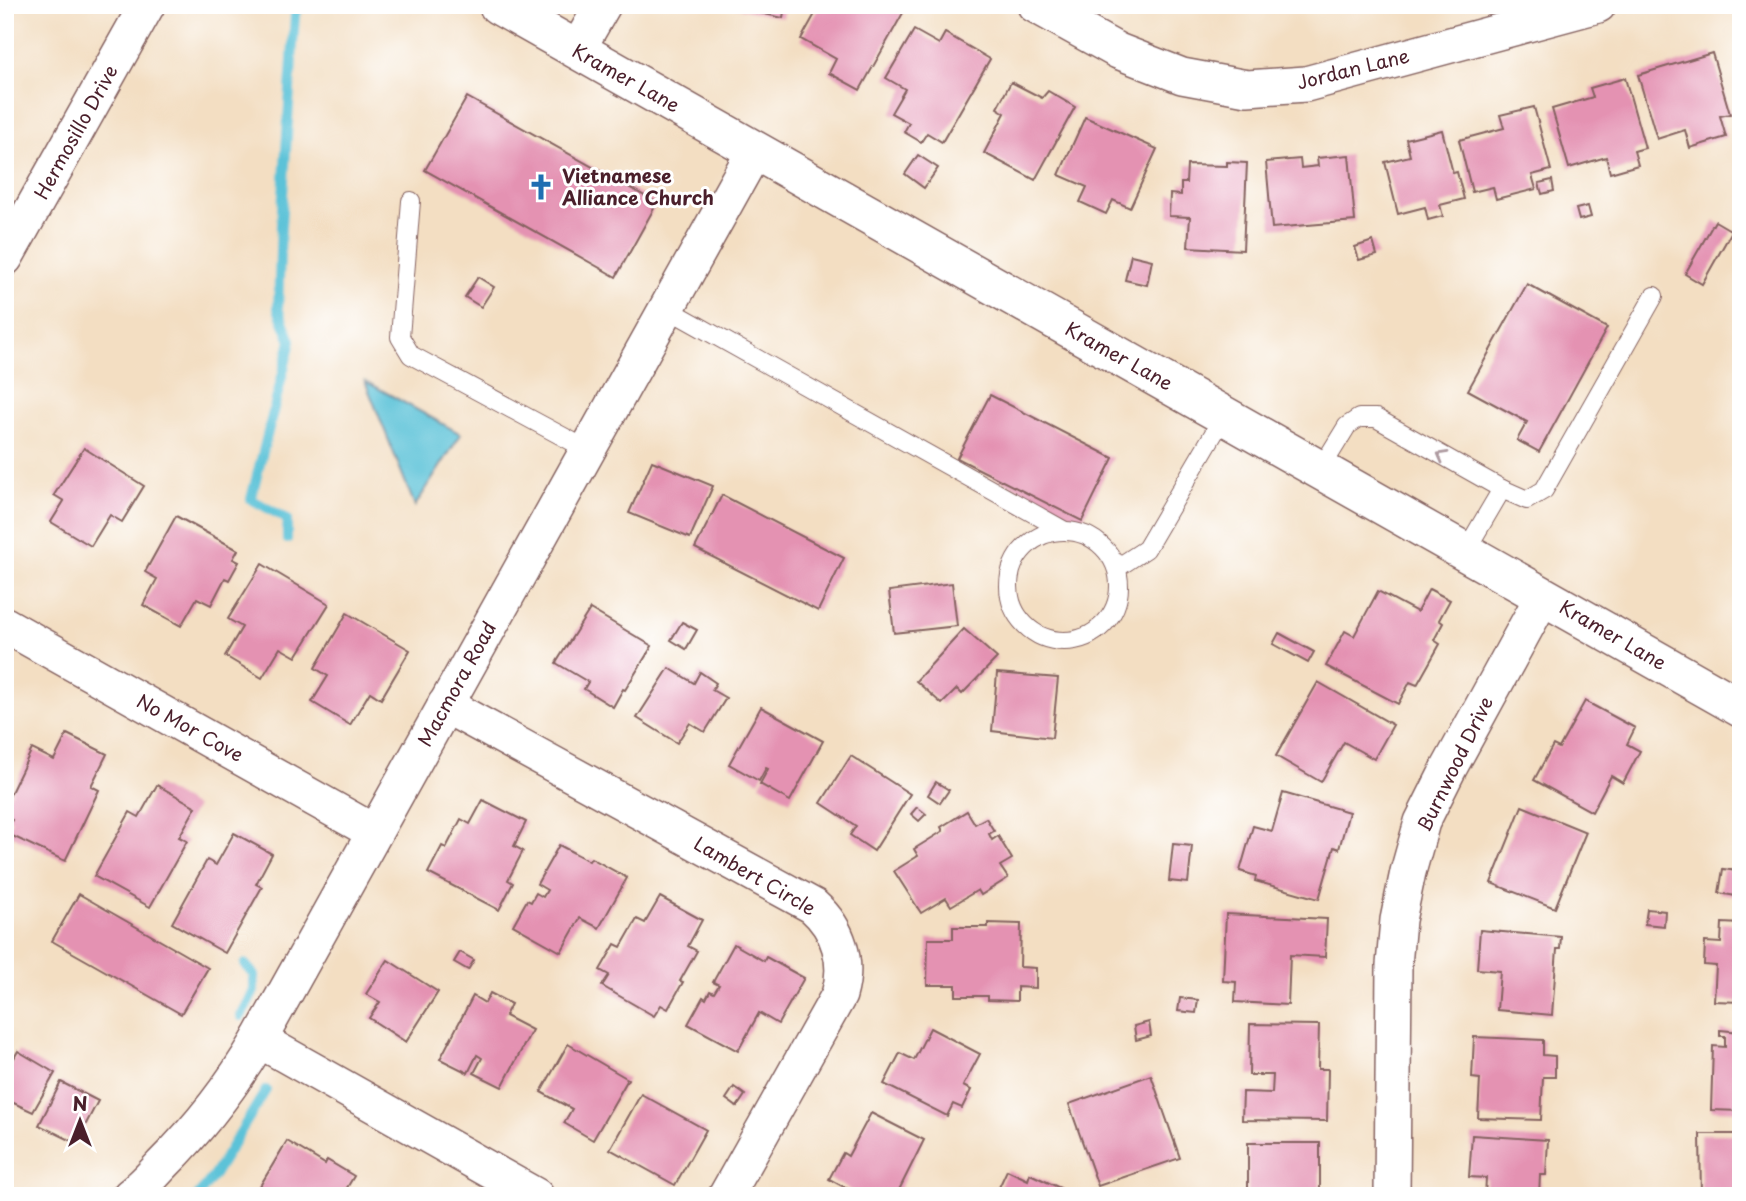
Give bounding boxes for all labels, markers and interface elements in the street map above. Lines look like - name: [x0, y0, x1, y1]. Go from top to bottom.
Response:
- street label: Kramer Lane: [567, 36, 685, 118]
- street label: Jordan Lane: [1294, 41, 1412, 96]
- street label: Hermosillo Drive: [27, 59, 124, 204]
- place label: Vietnamese Alliance Church: [561, 161, 714, 211]
- church icon: Vietnamese Alliance Church: [526, 172, 556, 202]
- street label: Kramer Lane: [1060, 314, 1178, 396]
- one-way arrow: [1437, 451, 1450, 464]
- street label: Kramer Lane: [1555, 592, 1672, 676]
- street label: Macmora Road: [410, 616, 502, 751]
- street label: No Mor Cove: [132, 686, 249, 768]
- street label: Burnwood Drive: [1409, 691, 1499, 836]
- street label: Lambert Circle: [689, 829, 822, 922]
- north arrow: [46, 1086, 116, 1156]
- text: N: [72, 1089, 88, 1117]

